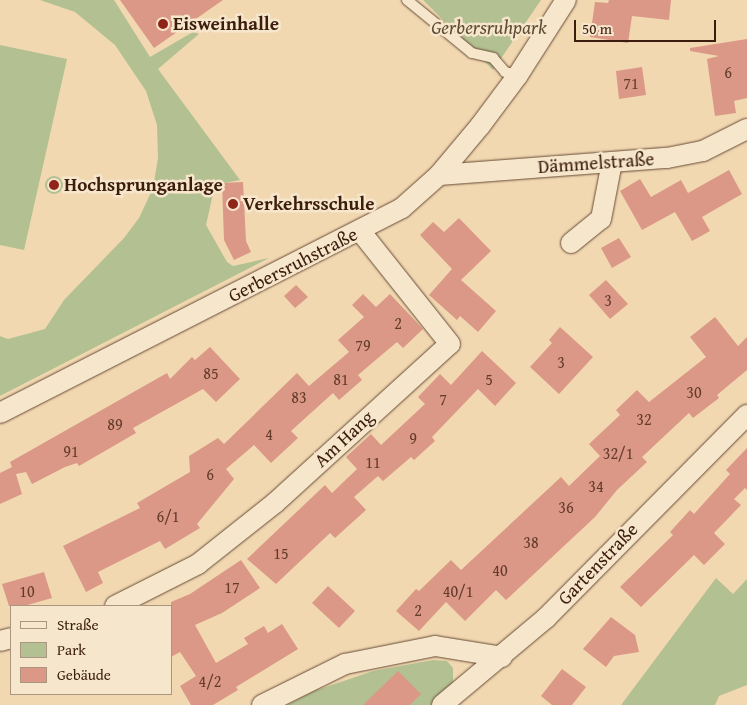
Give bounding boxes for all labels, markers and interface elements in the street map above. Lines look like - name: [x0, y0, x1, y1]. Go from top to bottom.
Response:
- scale bar: [577, 10, 720, 42]
- place label: Eisweinhalle: [173, 13, 279, 35]
- park label: Gerbersruhpark: [431, 17, 547, 39]
- marker: Eisweinhalle: [157, 18, 169, 30]
- text: 50 m: [582, 18, 612, 39]
- house number: 6: [724, 62, 732, 82]
- house number: 71: [623, 73, 639, 93]
- street label: Dämmelstraße: [537, 148, 655, 178]
- place label: Hochsprunganlage: [64, 174, 223, 196]
- marker: Hochsprunganlage: [48, 179, 60, 191]
- place label: Verkehrsschule: [243, 193, 375, 215]
- marker: Verkehrsschule: [227, 198, 239, 210]
- street label: Gerbersruhstraße: [225, 223, 361, 307]
- house number: 3: [604, 290, 612, 310]
- house number: 2: [394, 313, 402, 333]
- house number: 79: [355, 335, 371, 355]
- house number: 3: [557, 352, 565, 372]
- house number: 85: [203, 363, 219, 383]
- house number: 81: [333, 369, 349, 389]
- house number: 5: [485, 369, 493, 389]
- house number: 30: [686, 382, 702, 402]
- house number: 83: [291, 387, 307, 407]
- house number: 7: [439, 389, 447, 409]
- street label: Am Hang: [310, 406, 378, 472]
- house number: 32: [636, 409, 652, 429]
- house number: 89: [107, 414, 123, 434]
- house number: 4: [265, 424, 273, 444]
- house number: 9: [409, 428, 417, 448]
- house number: 91: [63, 441, 79, 461]
- house number: 32/1: [603, 443, 633, 463]
- house number: 11: [365, 452, 381, 472]
- house number: 6: [206, 464, 214, 484]
- house number: 34: [588, 476, 604, 496]
- house number: 36: [558, 497, 574, 517]
- house number: 6/1: [157, 506, 179, 526]
- street label: Gartenstraße: [553, 518, 643, 610]
- house number: 38: [523, 532, 539, 552]
- house number: 15: [273, 543, 289, 563]
- house number: 40: [492, 560, 508, 580]
- house number: 17: [224, 577, 240, 597]
- house number: 10: [19, 581, 35, 601]
- house number: 40/1: [443, 581, 473, 601]
- house number: 2: [414, 600, 422, 620]
- legend: [10, 605, 172, 695]
- text: Straße: [57, 614, 99, 635]
- text: Park: [57, 639, 86, 660]
- text: Gebäude: [57, 664, 111, 685]
- house number: 4/2: [199, 671, 221, 691]

